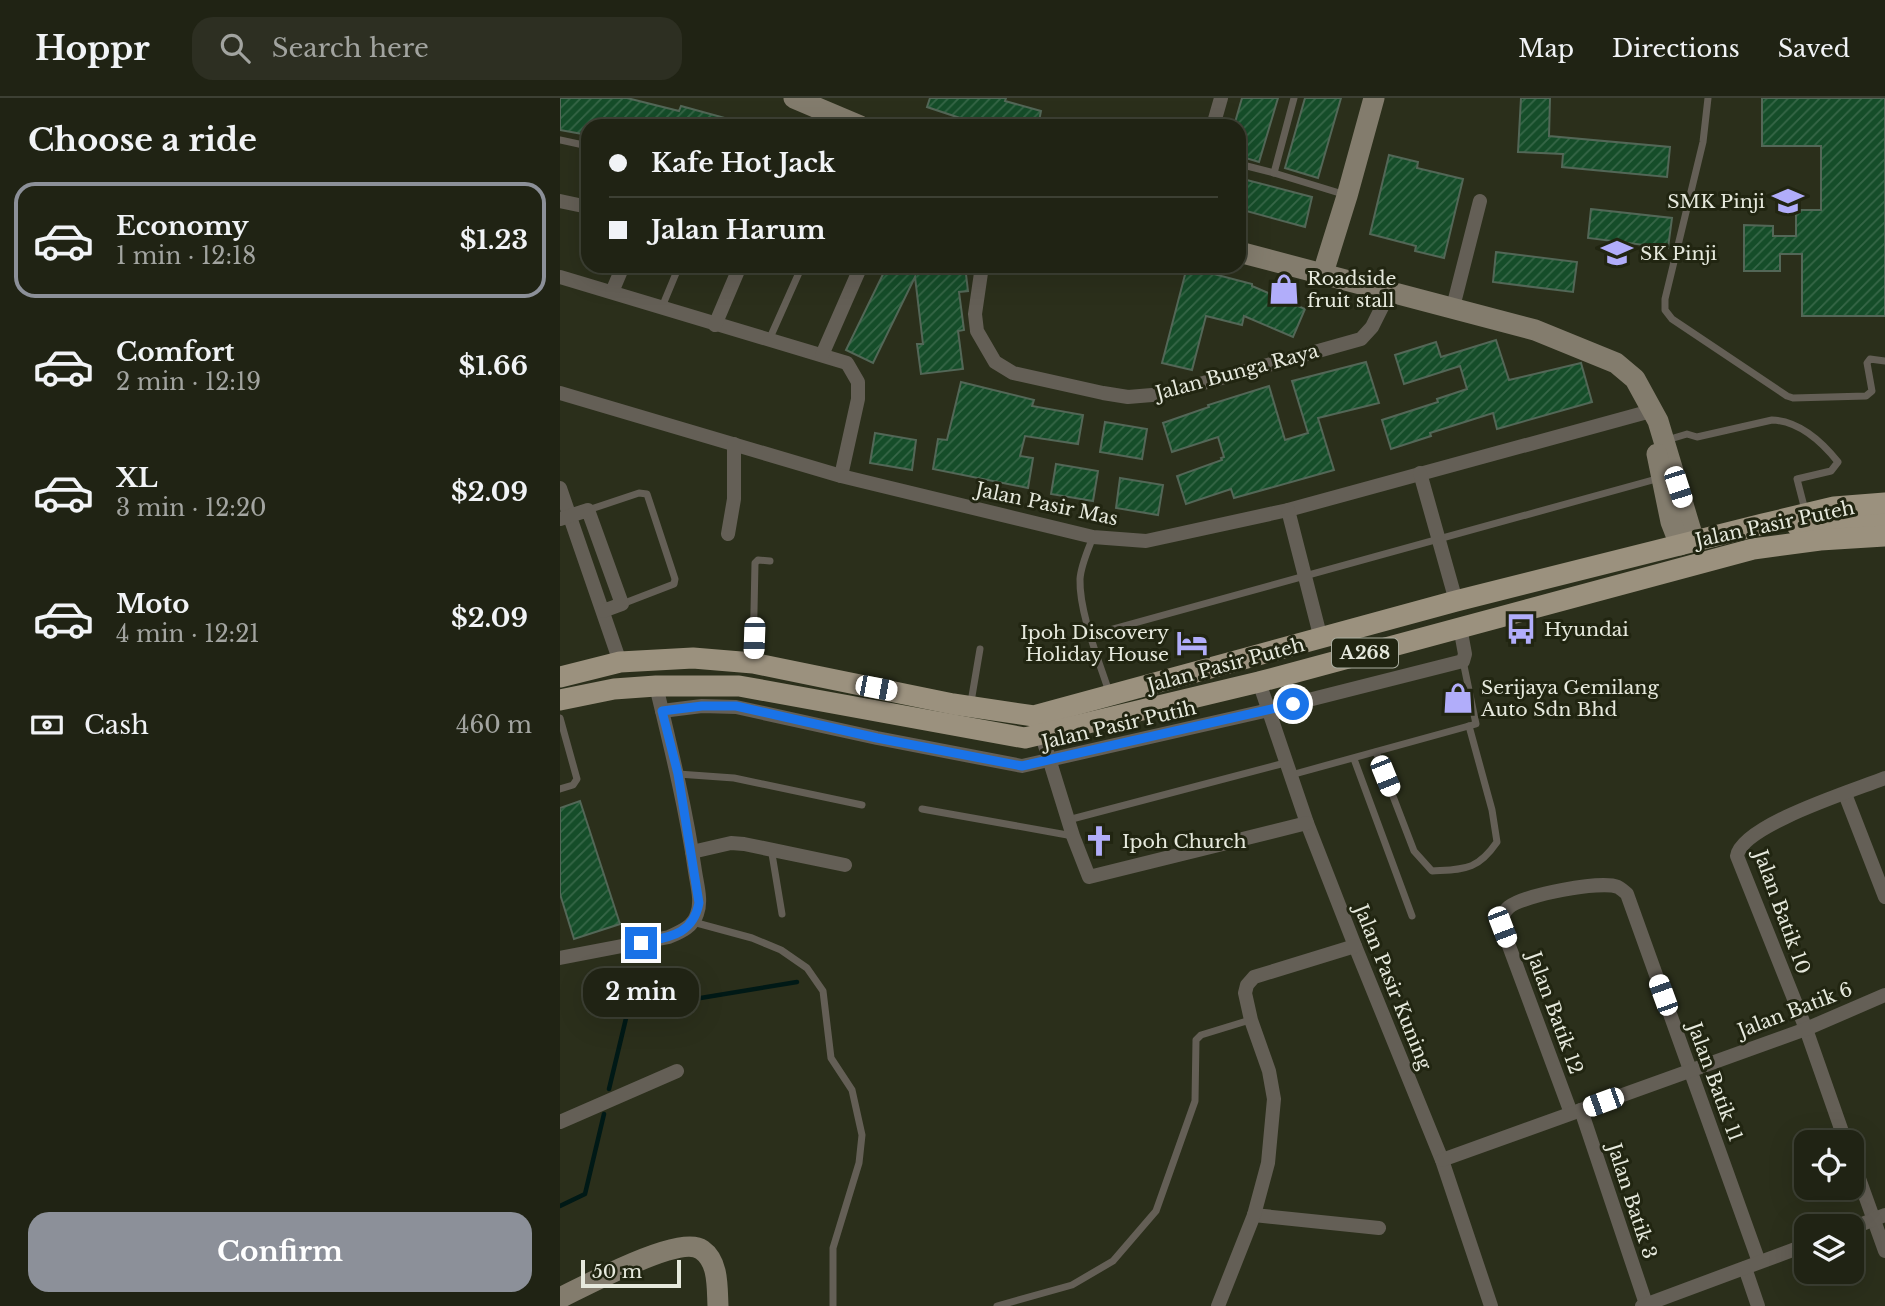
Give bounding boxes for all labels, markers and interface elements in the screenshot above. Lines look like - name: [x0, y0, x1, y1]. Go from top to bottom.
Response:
- search box: [192, 17, 682, 80]
- text: Hoppr: [35, 28, 150, 69]
- icon: search: [216, 29, 254, 67]
- text: Search here: [272, 32, 429, 64]
- text: Map: [1518, 34, 1574, 63]
- text: Directions: [1612, 34, 1740, 63]
- text: Saved: [1778, 34, 1850, 63]
- text: Choose a ride: [28, 120, 257, 160]
- text: Kafe Hot Jack: [651, 147, 835, 179]
- school or university icon: SMK Pinji: [1771, 184, 1805, 218]
- place label: SMK Pinji: [1667, 190, 1766, 213]
- icon: car: [32, 209, 95, 272]
- text: Economy: [116, 210, 249, 242]
- text: Jalan Harum: [651, 214, 825, 246]
- text: $1.23: [460, 224, 528, 256]
- school or university icon: SK Pinji: [1600, 236, 1634, 270]
- text: 1 min · 12:18: [116, 242, 256, 270]
- place label: SK Pinji: [1640, 242, 1717, 265]
- place label: Roadside fruit stall: [1307, 267, 1396, 312]
- shop icon: Roadside fruit stall: [1267, 272, 1301, 306]
- icon: car: [32, 335, 95, 398]
- text: Comfort: [116, 336, 234, 368]
- street label: Jalan Bunga Raya: [1150, 339, 1321, 406]
- text: $1.66: [458, 350, 528, 382]
- text: 2 min · 12:19: [116, 368, 261, 396]
- icon: car: [32, 461, 95, 524]
- text: XL: [116, 462, 158, 494]
- car: [1662, 464, 1695, 510]
- text: $2.09: [451, 476, 528, 508]
- street label: Jalan Pasir Mas: [971, 477, 1120, 530]
- text: 3 min · 12:20: [116, 494, 266, 522]
- street label: Jalan Pasir Puteh: [1690, 496, 1857, 553]
- icon: car: [32, 587, 95, 650]
- text: Moto: [116, 588, 189, 620]
- text: $2.09: [451, 602, 528, 634]
- bus stop icon: Hyundai: [1504, 612, 1538, 646]
- car: [743, 617, 766, 659]
- place label: Hyundai: [1544, 618, 1629, 641]
- text: 4 min · 12:21: [116, 620, 260, 648]
- place label: Ipoh Discovery Holiday House: [1020, 621, 1169, 666]
- hotel icon: Ipoh Discovery Holiday House: [1175, 626, 1209, 660]
- street label: Jalan Pasir Puteh: [1142, 633, 1307, 698]
- road number: A268: [1332, 638, 1398, 668]
- car: [854, 674, 899, 702]
- place label: Serijaya Gemilang Auto Sdn Bhd: [1480, 676, 1659, 721]
- shop icon: Serijaya Gemilang Auto Sdn Bhd: [1441, 681, 1475, 715]
- route start: [1277, 688, 1309, 720]
- street label: Jalan Pasir Putih: [1037, 696, 1198, 755]
- icon: cash: [28, 706, 66, 744]
- text: Cash: [84, 709, 149, 741]
- text: 460 m: [456, 711, 532, 739]
- car: [1368, 753, 1403, 799]
- church icon: Ipoh Church: [1082, 824, 1116, 858]
- place label: Ipoh Church: [1122, 830, 1247, 853]
- street label: Jalan Batik 10: [1748, 844, 1815, 977]
- street label: Jalan Pasir Kuning: [1348, 898, 1437, 1074]
- car: [1485, 904, 1520, 950]
- route end: [625, 927, 657, 959]
- street label: Jalan Batik 12: [1521, 946, 1588, 1077]
- callout: 2 min: [583, 968, 699, 1016]
- car: [1646, 972, 1681, 1018]
- text: 2 min: [605, 978, 677, 1006]
- street label: Jalan Batik 6: [1732, 978, 1855, 1043]
- street label: Jalan Batik 11: [1682, 1016, 1747, 1145]
- car: [1580, 1085, 1627, 1119]
- map controls: [1794, 1130, 1864, 1284]
- button: locate: [1794, 1130, 1864, 1200]
- street label: Jalan Batik 3: [1602, 1138, 1661, 1262]
- button: Confirm: [28, 1212, 532, 1292]
- button: layers: [1794, 1214, 1864, 1284]
- scale bar: [581, 1257, 681, 1289]
- text: 50 m: [592, 1260, 642, 1283]

